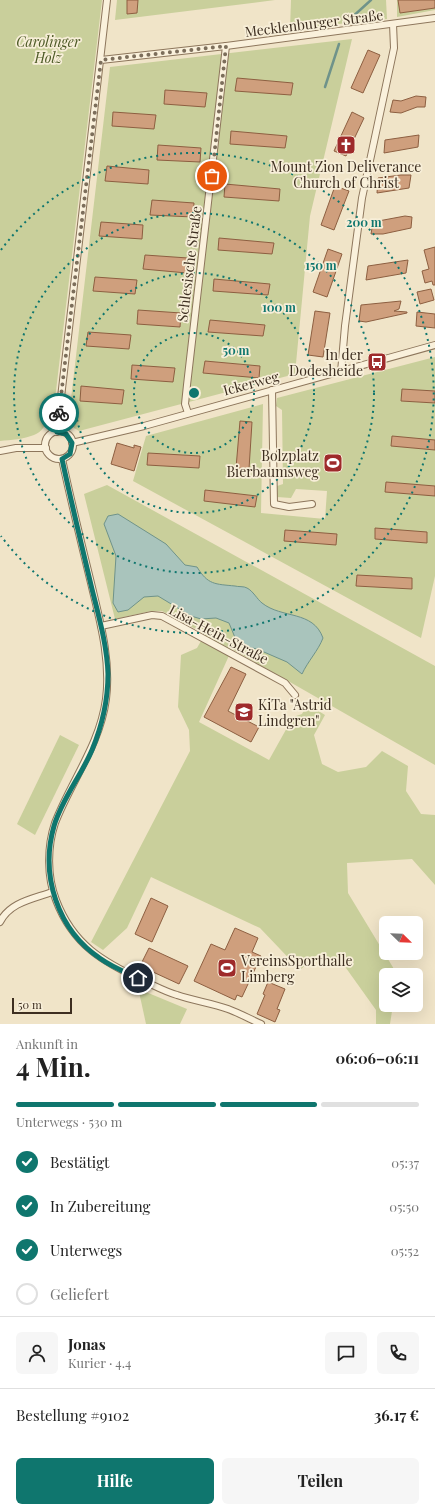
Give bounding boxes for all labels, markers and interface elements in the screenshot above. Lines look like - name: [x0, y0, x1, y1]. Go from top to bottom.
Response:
- street label: Mecklenburger Straße: [244, 5, 384, 41]
- park label: Carolinger Holz: [16, 32, 81, 67]
- church icon: Mount Zion Deliverance Church of Christ: [335, 134, 357, 156]
- place label: Mount Zion Deliverance Church of Christ: [271, 157, 421, 192]
- pin: [195, 159, 229, 193]
- icon: bag: [201, 165, 223, 187]
- street label: Schlesische Straße: [172, 205, 206, 323]
- text: 200 m: [346, 214, 382, 230]
- text: 150 m: [305, 257, 337, 273]
- text: 100 m: [262, 299, 296, 315]
- text: 50 m: [223, 342, 250, 358]
- place label: In der Dodesheide: [289, 345, 364, 380]
- bus stop icon: In der Dodesheide: [366, 351, 388, 373]
- street label: Ickerweg: [221, 366, 282, 400]
- centre of rings: [187, 386, 201, 400]
- courier: [39, 393, 79, 433]
- icon: bike: [48, 402, 70, 424]
- place label: Bolzplatz Bierbaumsweg: [226, 446, 320, 481]
- sports icon: Bolzplatz Bierbaumsweg: [322, 452, 344, 474]
- street label: Lisa-Hein-Straße: [166, 600, 272, 668]
- place label: KiTa "Astrid Lindgren": [258, 695, 332, 730]
- school or university icon: KiTa "Astrid Lindgren": [233, 701, 255, 723]
- north arrow: [379, 916, 423, 960]
- map controls: [379, 916, 423, 1012]
- place label: VereinsSporthalle Limberg: [240, 951, 353, 986]
- sports icon: VereinsSporthalle Limberg: [216, 957, 238, 979]
- pin: [121, 961, 155, 995]
- icon: home: [127, 967, 149, 989]
- button: layers: [379, 968, 423, 1012]
- scale bar: [12, 996, 72, 1015]
- text: 50 m: [18, 997, 42, 1012]
- text: Ankunft in: [16, 1035, 78, 1052]
- text: 06:06–06:11: [336, 1048, 419, 1068]
- text: 4 Min.: [16, 1049, 91, 1084]
- text: Unterwegs · 530 m: [16, 1113, 122, 1130]
- icon: check: [16, 1151, 38, 1173]
- text: Bestätigt: [50, 1152, 109, 1172]
- text: 05:37: [391, 1154, 419, 1171]
- icon: check: [16, 1195, 38, 1217]
- text: In Zubereitung: [50, 1196, 150, 1216]
- text: 05:50: [389, 1198, 419, 1215]
- icon: check: [16, 1239, 38, 1261]
- text: Unterwegs: [50, 1240, 122, 1260]
- text: 05:52: [391, 1242, 419, 1259]
- text: Geliefert: [50, 1284, 109, 1304]
- button: person: [16, 1332, 58, 1374]
- button: chat: [325, 1332, 367, 1374]
- button: phone: [377, 1332, 419, 1374]
- text: Jonas: [68, 1334, 106, 1354]
- text: Kurier · 4.4: [68, 1354, 132, 1371]
- text: Bestellung #9102: [16, 1405, 129, 1425]
- text: 36.17 €: [374, 1405, 419, 1425]
- button: Hilfe: [16, 1458, 214, 1504]
- button: Teilen: [222, 1458, 419, 1504]

